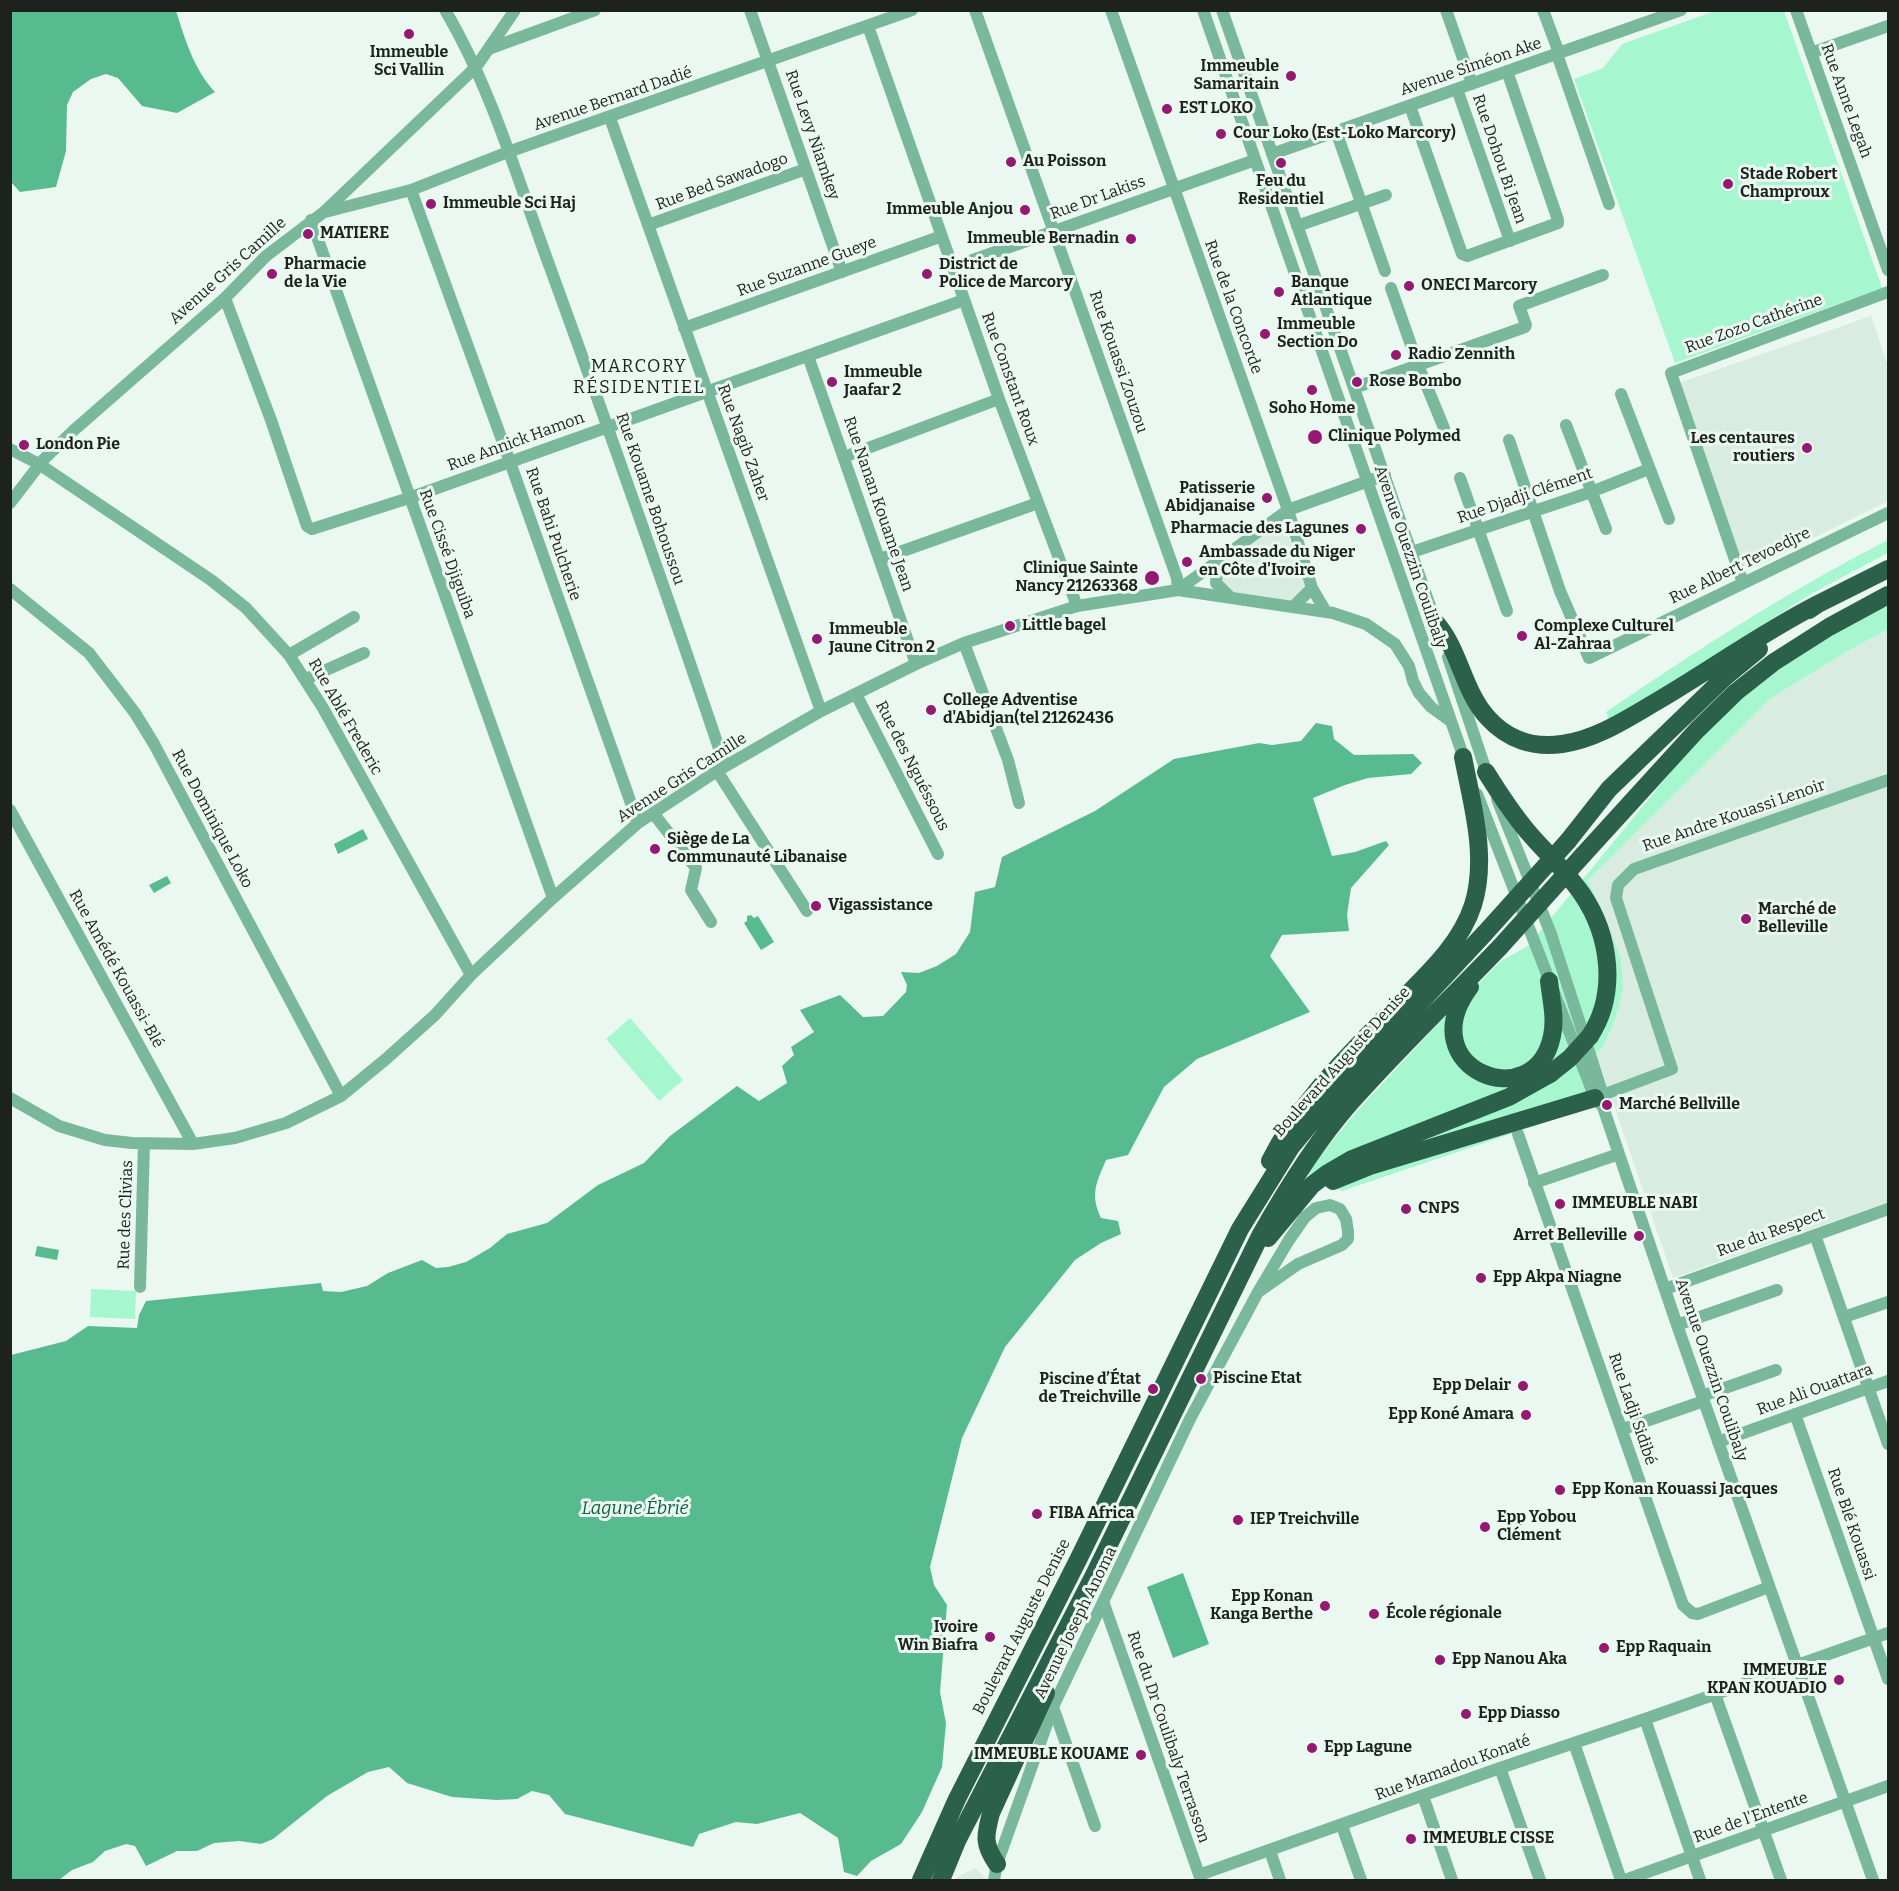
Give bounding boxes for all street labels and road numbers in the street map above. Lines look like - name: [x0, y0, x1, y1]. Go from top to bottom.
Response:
- street label: Avenue Siméon Ake: [1398, 34, 1544, 100]
- street label: Rue Anne Legah: [1816, 41, 1876, 161]
- street label: Avenue Bernard Dadié: [531, 63, 695, 135]
- street label: Rue Levy Niamkey: [781, 67, 843, 203]
- street label: Rue Dohou Bi Jean: [1468, 92, 1530, 226]
- street label: Rue Bed Sawadogo: [653, 149, 791, 215]
- street label: Rue Dr Lakiss: [1048, 172, 1148, 224]
- street label: Avenue Gris Camille: [166, 214, 290, 328]
- street label: Rue Suzanne Gueye: [735, 233, 879, 301]
- street label: Rue de la Concorde: [1200, 237, 1266, 377]
- street label: Rue Kouassi Zouzou: [1085, 288, 1151, 436]
- street label: Rue Zozo Cathérine: [1683, 290, 1825, 358]
- street label: Rue Constant Roux: [977, 310, 1043, 448]
- street label: Rue Nagib Zaher: [713, 382, 773, 504]
- street label: Rue Annick Hamon: [445, 408, 587, 476]
- street label: Rue Kouame Bohoussou: [612, 410, 688, 588]
- street label: Rue Nanan Kouame Jean: [839, 414, 917, 594]
- street label: Avenue Ouezzin Coulibaly: [1370, 463, 1450, 651]
- street label: Rue Djadji Clément: [1455, 464, 1595, 528]
- street label: Rue Bahi Pulcherie: [521, 465, 585, 603]
- street label: Rue Cissé Djiguiba: [415, 487, 479, 621]
- street label: Rue Albert Tevoedjre: [1666, 524, 1814, 608]
- street label: Rue Ablé Frederic: [304, 655, 386, 779]
- street label: Rue des Nguéssous: [871, 698, 953, 834]
- street label: Avenue Gris Camille: [614, 729, 750, 827]
- street label: Rue Dominique Loko: [167, 746, 257, 892]
- street label: Rue Andre Kouassi Lenoir: [1640, 776, 1828, 856]
- street label: Rue Amédé Kouassi-Blé: [64, 887, 168, 1051]
- street label: Boulevard Auguste Denise: [1270, 983, 1414, 1141]
- street label: Rue des Clivias: [114, 1160, 138, 1270]
- street label: Rue du Respect: [1714, 1205, 1828, 1261]
- street label: Avenue Ouezzin Coulibaly: [1671, 1276, 1751, 1464]
- street label: Rue Ladji Sidibé: [1604, 1350, 1660, 1468]
- street label: Rue Ali Ouattara: [1755, 1360, 1875, 1420]
- street label: Rue Blé Kouassi: [1823, 1465, 1879, 1583]
- street label: Boulevard Auguste Denise: [969, 1536, 1075, 1718]
- street label: Avenue Joseph Anoma: [1031, 1544, 1121, 1702]
- street label: Rue du Dr Coulibaly Terrasson: [1123, 1629, 1213, 1845]
- street label: Rue Mamadou Konaté: [1373, 1731, 1533, 1805]
- street label: Rue de l'Entente: [1691, 1788, 1811, 1848]

